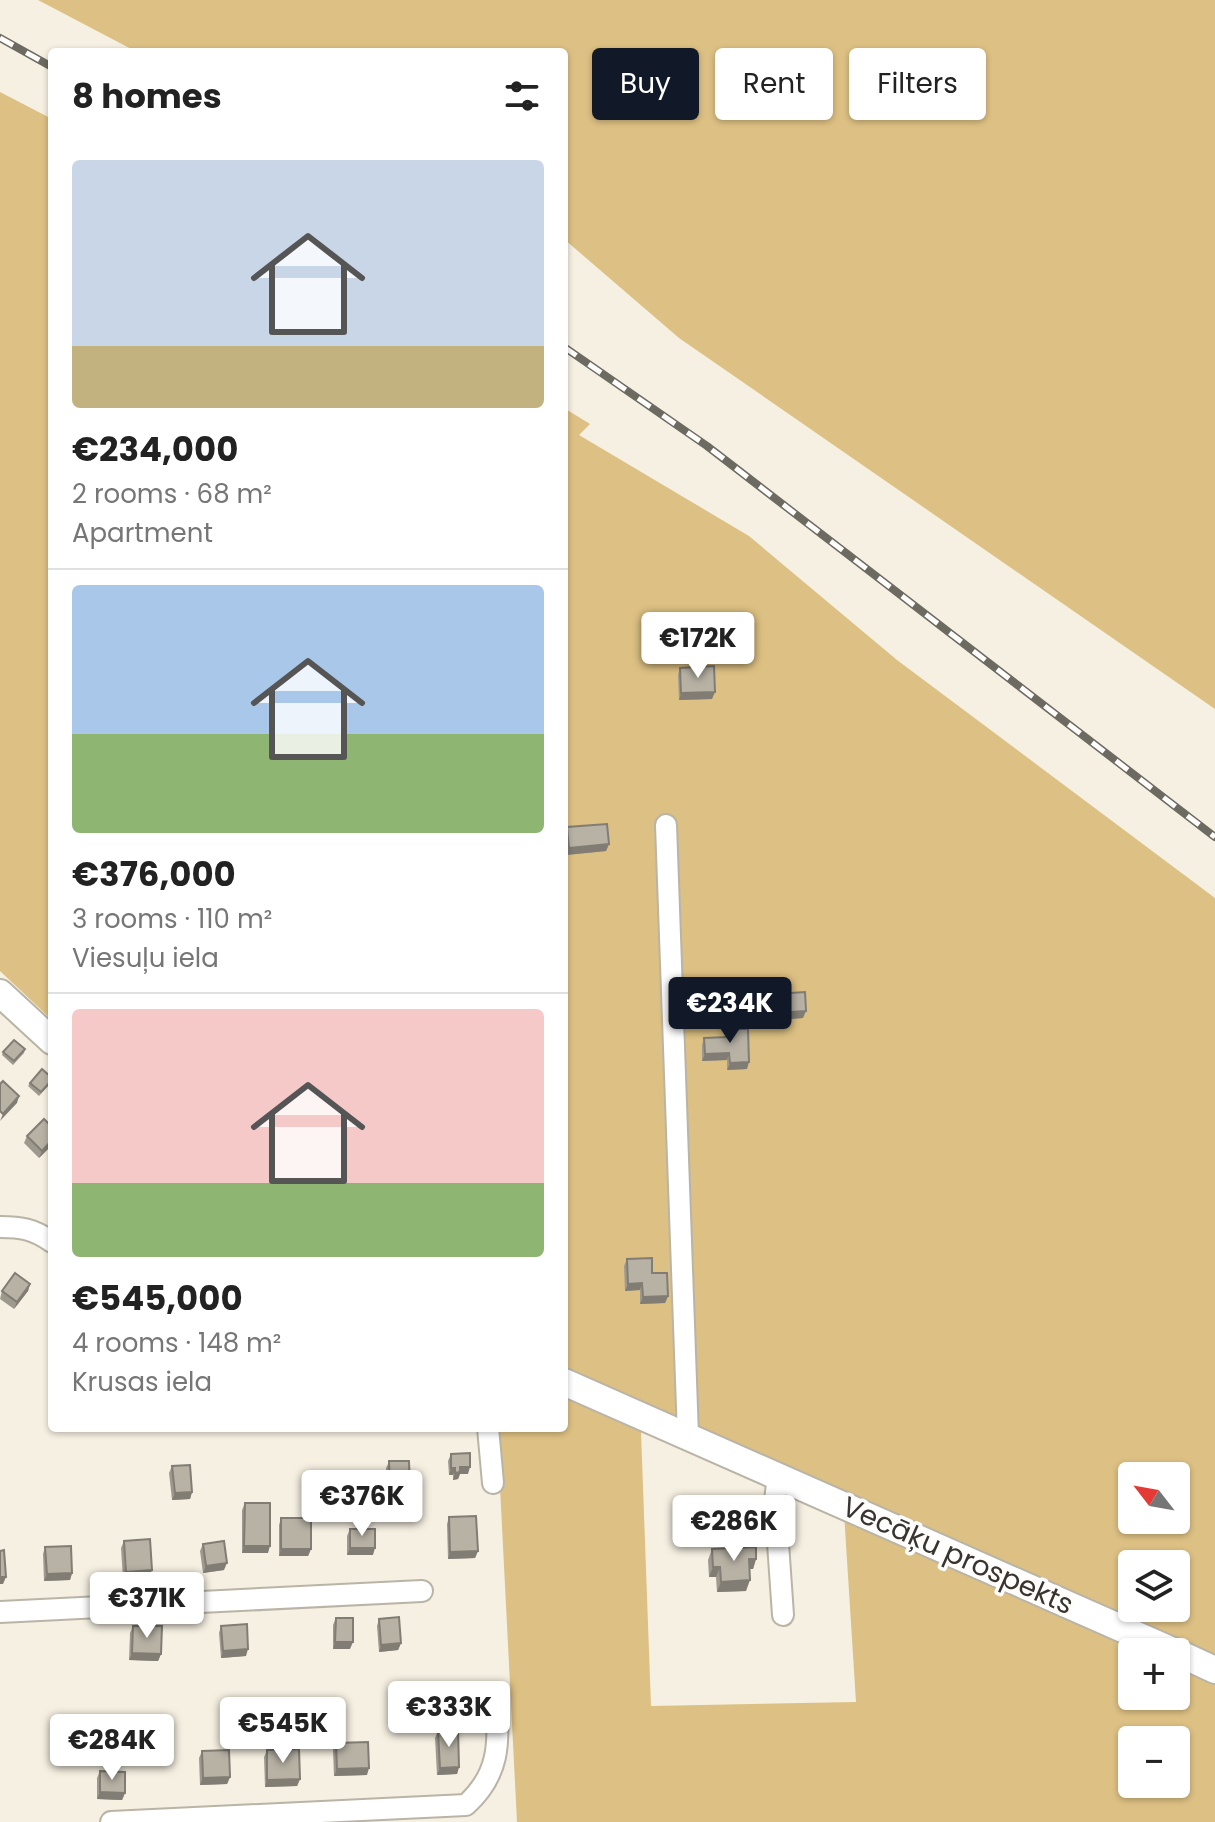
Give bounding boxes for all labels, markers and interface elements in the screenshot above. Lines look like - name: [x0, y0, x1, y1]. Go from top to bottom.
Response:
- chip: Buy: [592, 48, 699, 120]
- chip: Rent: [715, 48, 833, 120]
- chip: Filters: [849, 48, 986, 120]
- text: 8 homes: [72, 72, 222, 120]
- icon: filters: [500, 74, 544, 118]
- icon: home: [236, 212, 380, 356]
- text: €234,000: [72, 425, 238, 473]
- text: 2 rooms · 68 m²: [72, 476, 272, 512]
- text: Apartment: [72, 515, 213, 551]
- pin: €172K: [642, 612, 754, 680]
- text: €172K: [659, 620, 737, 656]
- icon: home: [236, 637, 380, 781]
- text: €376,000: [72, 850, 236, 898]
- text: 3 rooms · 110 m²: [72, 901, 272, 937]
- text: Viesuļu iela: [72, 940, 219, 976]
- pin: €234K: [674, 977, 786, 1045]
- text: €234K: [687, 985, 774, 1021]
- icon: home: [236, 1061, 380, 1205]
- text: €545,000: [72, 1274, 243, 1322]
- text: 4 rooms · 148 m²: [72, 1325, 281, 1361]
- text: Krusas iela: [72, 1364, 212, 1400]
- north arrow: [1118, 1462, 1190, 1534]
- map controls: [1118, 1462, 1190, 1798]
- pin: €376K: [306, 1470, 418, 1538]
- text: €376K: [319, 1478, 405, 1514]
- street label: Vecāķu prospekts: [836, 1487, 1080, 1624]
- pin: €286K: [678, 1495, 790, 1563]
- text: €286K: [690, 1503, 778, 1539]
- button: layers: [1118, 1550, 1190, 1622]
- pin: €371K: [91, 1572, 203, 1640]
- text: €371K: [108, 1580, 186, 1616]
- button: +: [1118, 1638, 1190, 1710]
- pin: €333K: [393, 1681, 505, 1749]
- text: €333K: [406, 1689, 492, 1725]
- pin: €545K: [227, 1697, 339, 1765]
- text: €545K: [238, 1705, 328, 1741]
- pin: €284K: [56, 1714, 168, 1782]
- text: €284K: [68, 1722, 156, 1758]
- button: −: [1118, 1726, 1190, 1798]

